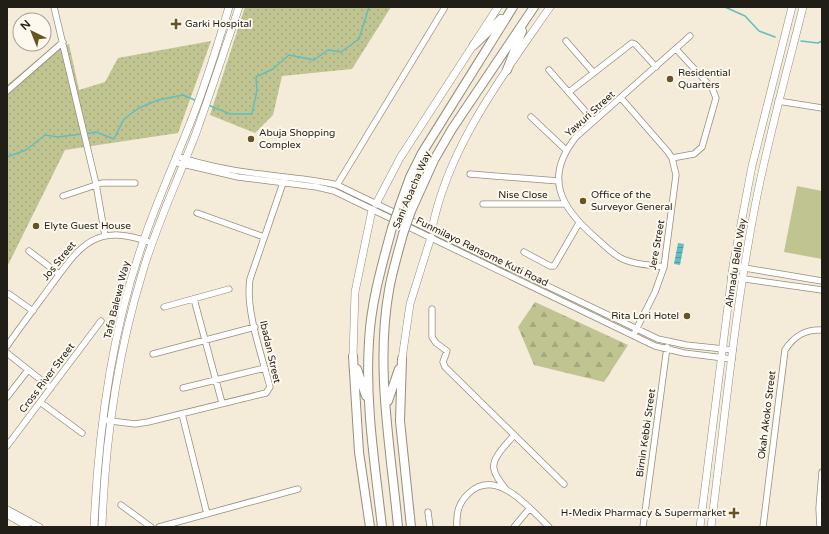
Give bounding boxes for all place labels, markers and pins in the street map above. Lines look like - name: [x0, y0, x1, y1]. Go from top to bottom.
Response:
- marker: Garki Hospital: [170, 18, 182, 30]
- place label: Garki Hospital: [185, 18, 252, 30]
- place label: Residential Quarters: [678, 67, 730, 91]
- marker: Residential Quarters: [665, 74, 675, 84]
- place label: Abuja Shopping Complex: [259, 127, 335, 151]
- marker: Abuja Shopping Complex: [246, 134, 256, 144]
- place label: Office of the Surveyor General: [591, 189, 673, 213]
- marker: Office of the Surveyor General: [578, 196, 588, 206]
- place label: Elyte Guest House: [44, 220, 131, 232]
- marker: Elyte Guest House: [31, 221, 41, 231]
- place label: Rita Lori Hotel: [611, 310, 679, 322]
- marker: Rita Lori Hotel: [682, 311, 692, 321]
- place label: H-Medix Pharmacy & Supermarket: [561, 507, 726, 519]
- marker: H-Medix Pharmacy & Supermarket: [729, 508, 739, 518]

